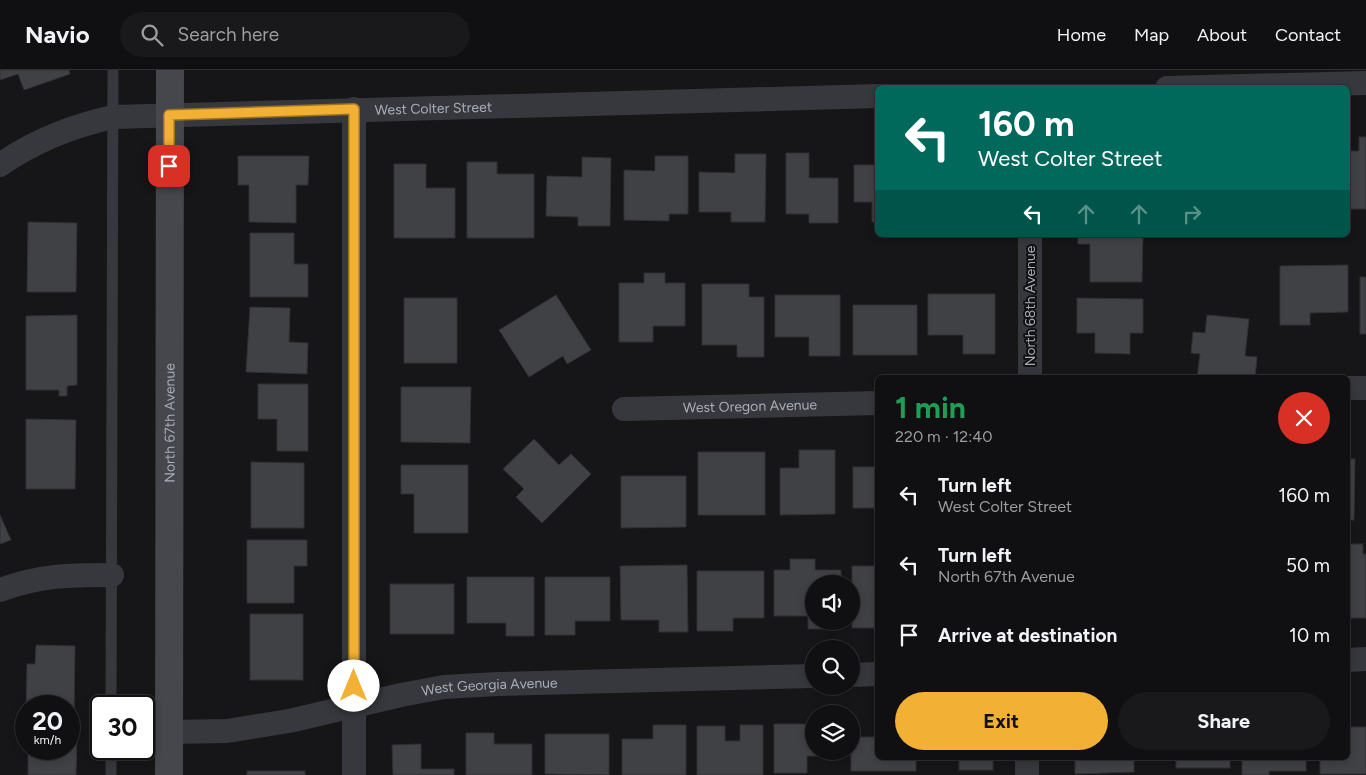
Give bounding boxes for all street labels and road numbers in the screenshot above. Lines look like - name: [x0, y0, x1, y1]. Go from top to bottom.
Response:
- street label: West Colter Street: [374, 98, 492, 118]
- street label: North 68th Avenue: [1022, 245, 1039, 366]
- street label: North 67th Avenue: [161, 363, 178, 483]
- street label: West Oregon Avenue: [683, 396, 818, 416]
- street label: West Georgia Avenue: [420, 674, 558, 700]

